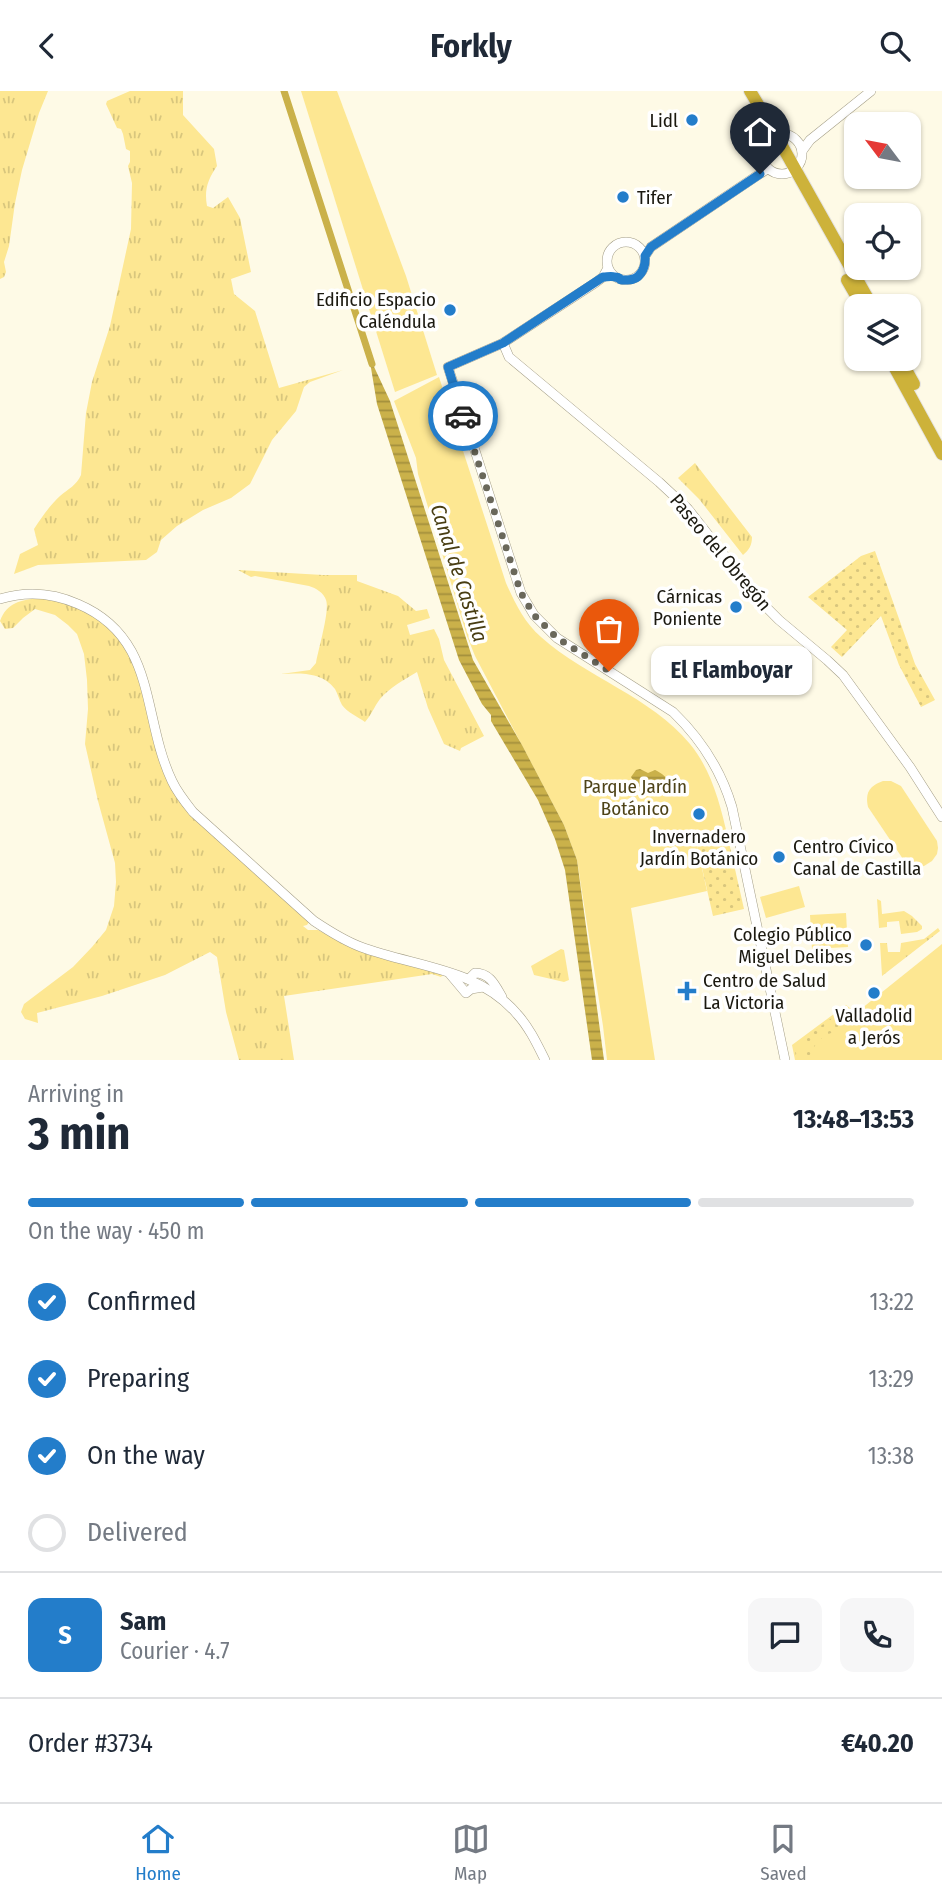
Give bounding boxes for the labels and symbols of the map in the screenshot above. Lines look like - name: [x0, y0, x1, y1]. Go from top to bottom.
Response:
- pin: [730, 102, 790, 174]
- place label: Lidl: [650, 109, 678, 132]
- marker: Lidl: [684, 112, 700, 128]
- north arrow: [844, 112, 920, 189]
- place label: Tifer: [637, 186, 673, 209]
- marker: Tifer: [615, 189, 631, 205]
- place label: Edificio Espacio Caléndula: [316, 288, 436, 333]
- marker: Edificio Espacio Caléndula: [442, 302, 458, 318]
- courier: [428, 381, 498, 451]
- street label: Paseo del Obregón: [665, 489, 776, 615]
- water label: Canal de Castilla: [425, 501, 493, 645]
- place label: Cárnicas Poniente: [653, 585, 722, 630]
- pin: [579, 599, 639, 671]
- marker: Cárnicas Poniente: [728, 599, 744, 615]
- callout: El Flamboyar: [651, 647, 812, 695]
- park label: Parque Jardín Botánico: [583, 775, 687, 820]
- marker: Invernadero Jardín Botánico: [691, 806, 707, 822]
- place label: Invernadero Jardín Botánico: [640, 825, 758, 870]
- place label: Centro Cívico Canal de Castilla: [793, 835, 921, 880]
- marker: Centro Cívico Canal de Castilla: [771, 849, 787, 865]
- place label: Colegio Público Miguel Delibes: [733, 923, 852, 968]
- marker: Colegio Público Miguel Delibes: [858, 937, 874, 953]
- place label: Centro de Salud La Victoria: [703, 969, 826, 1014]
- marker: Centro de Salud La Victoria: [677, 981, 697, 1001]
- marker: Valladolid a Jerós: [866, 985, 882, 1001]
- place label: Valladolid a Jerós: [835, 1004, 913, 1049]

